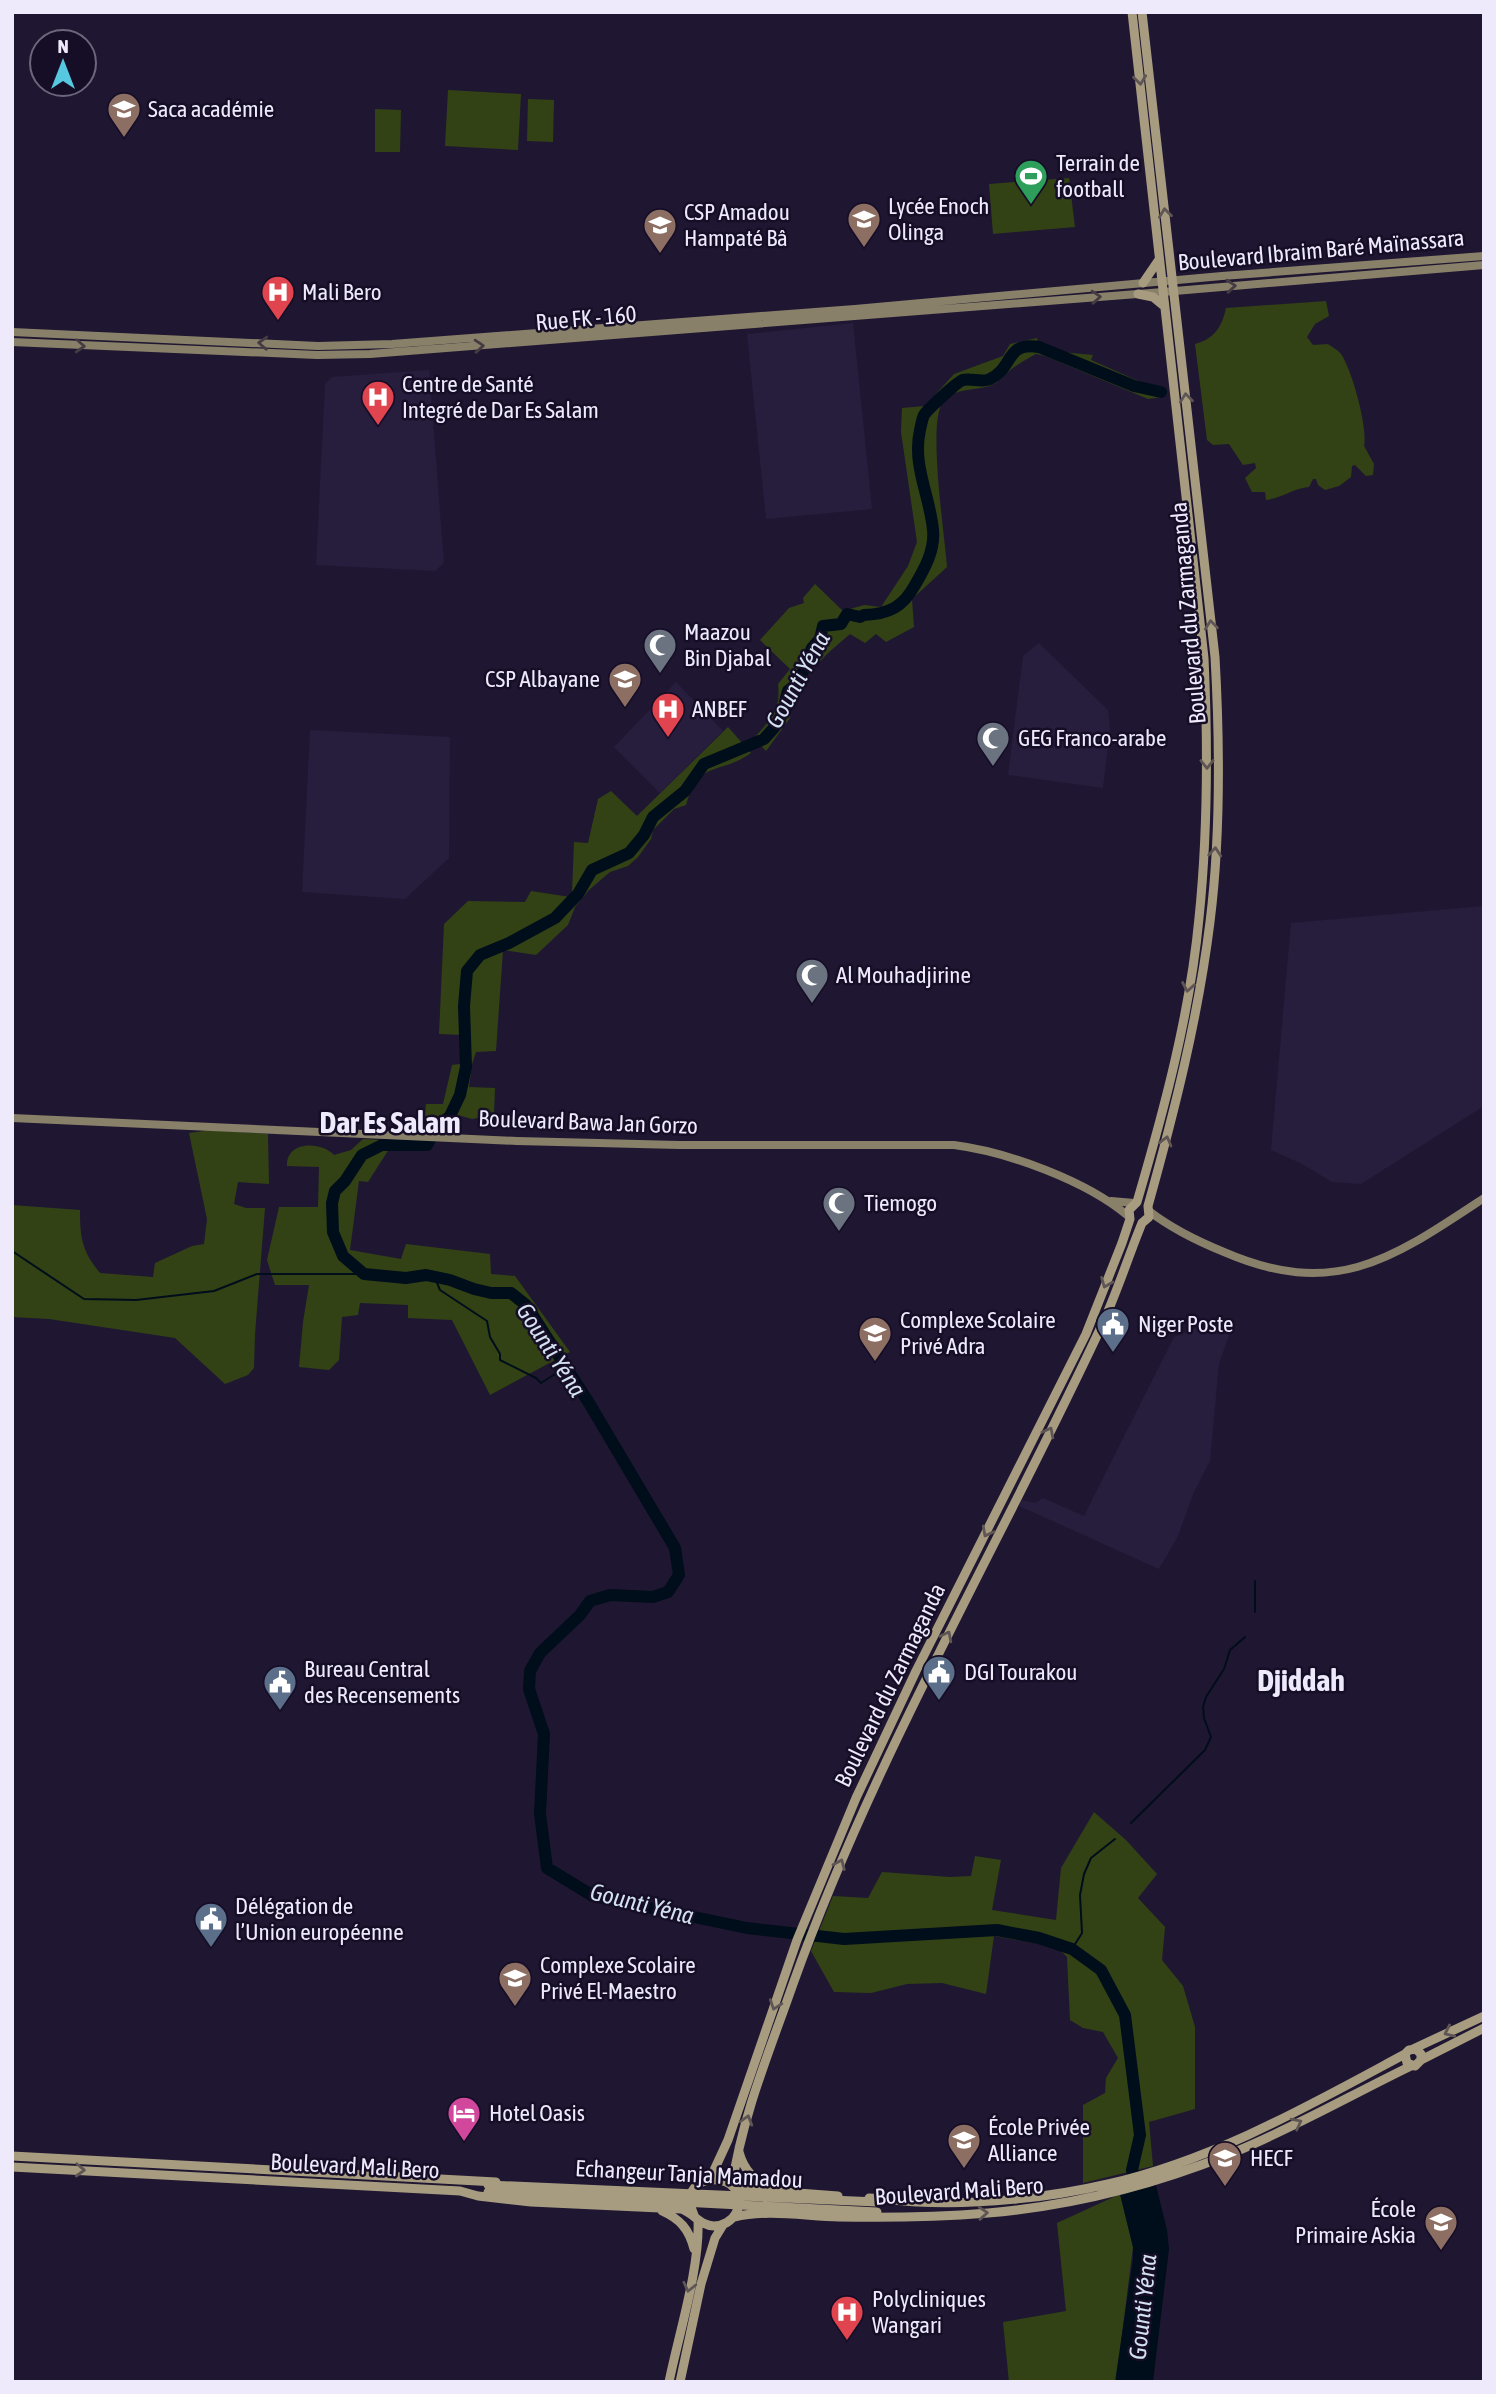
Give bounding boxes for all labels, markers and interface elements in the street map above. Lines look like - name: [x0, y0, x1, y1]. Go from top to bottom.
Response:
- north arrow: [28, 28, 98, 98]
- text: N: [57, 35, 69, 57]
- one-way arrow: [1132, 74, 1147, 86]
- school or university icon: Saca académie: [105, 90, 143, 139]
- place label: Saca académie: [148, 96, 274, 122]
- place label: Terrain de football: [1056, 150, 1140, 202]
- sports icon: Terrain de football: [1012, 157, 1050, 206]
- place label: Lycée Enoch Olinga: [888, 193, 989, 245]
- place label: CSP Amadou Hampaté Bâ: [684, 199, 790, 251]
- school or university icon: Lycée Enoch Olinga: [845, 200, 883, 249]
- school or university icon: CSP Amadou Hampaté Bâ: [641, 206, 679, 255]
- one-way arrow: [1158, 207, 1173, 218]
- street label: Boulevard Ibraim Baré Maïnassara: [1177, 225, 1465, 275]
- hospital icon: Mali Bero: [259, 273, 297, 322]
- one-way arrow: [1225, 278, 1236, 293]
- place label: Mali Bero: [302, 279, 382, 305]
- one-way arrow: [1091, 290, 1102, 305]
- street label: Rue FK - 160: [534, 301, 638, 335]
- one-way arrow: [257, 336, 268, 351]
- one-way arrow: [75, 338, 86, 353]
- one-way arrow: [474, 339, 485, 354]
- place label: Centre de Santé Integré de Dar Es Salam: [402, 371, 599, 423]
- hospital icon: Centre de Santé Integré de Dar Es Salam: [359, 378, 397, 427]
- one-way arrow: [1179, 393, 1194, 404]
- street label: Boulevard du Zarmaganda: [1165, 501, 1211, 725]
- place label: Maazou Bin Djabal: [684, 619, 771, 671]
- one-way arrow: [1204, 619, 1219, 630]
- mosque icon: Maazou Bin Djabal: [641, 626, 679, 675]
- water label: Gounti Yéna: [760, 627, 835, 733]
- school or university icon: CSP Albayane: [606, 660, 644, 709]
- place label: CSP Albayane: [485, 666, 600, 692]
- hospital icon: ANBEF: [649, 690, 687, 739]
- place label: ANBEF: [692, 696, 748, 722]
- mosque icon: GEG Franco-arabe: [974, 719, 1012, 768]
- place label: GEG Franco-arabe: [1018, 725, 1166, 751]
- one-way arrow: [1199, 759, 1215, 770]
- one-way arrow: [1207, 846, 1222, 857]
- mosque icon: Al Mouhadjirine: [793, 956, 831, 1005]
- place label: Al Mouhadjirine: [836, 962, 971, 988]
- one-way arrow: [1182, 981, 1197, 993]
- district label: Dar Es Salam: [319, 1105, 461, 1139]
- street label: Boulevard Bawa Jan Gorzo: [478, 1105, 698, 1139]
- one-way arrow: [1158, 1135, 1172, 1147]
- mosque icon: Tiemogo: [820, 1184, 858, 1233]
- place label: Tiemogo: [864, 1190, 937, 1216]
- one-way arrow: [1101, 1276, 1115, 1288]
- water label: Gounti Yéna: [511, 1298, 592, 1401]
- public building icon: Niger Poste: [1094, 1305, 1132, 1354]
- place label: Complexe Scolaire Privé Adra: [900, 1307, 1056, 1359]
- place label: Niger Poste: [1138, 1311, 1233, 1337]
- school or university icon: Complexe Scolaire Privé Adra: [856, 1314, 894, 1363]
- one-way arrow: [1040, 1427, 1054, 1439]
- one-way arrow: [982, 1525, 996, 1537]
- street label: Boulevard du Zarmaganda: [829, 1579, 951, 1791]
- one-way arrow: [938, 1631, 952, 1643]
- public building icon: DGI Tourakou: [920, 1653, 958, 1702]
- place label: Bureau Central des Recensements: [304, 1656, 460, 1708]
- place label: DGI Tourakou: [964, 1659, 1077, 1685]
- public building icon: Bureau Central des Recensements: [261, 1663, 299, 1712]
- district label: Djiddah: [1257, 1663, 1345, 1697]
- one-way arrow: [832, 1859, 846, 1871]
- water label: Gounti Yéna: [587, 1878, 697, 1929]
- place label: Délégation de l’Union européenne: [235, 1893, 404, 1945]
- public building icon: Délégation de l’Union européenne: [192, 1900, 230, 1949]
- place label: Complexe Scolaire Privé El-Maestro: [540, 1952, 696, 2004]
- school or university icon: Complexe Scolaire Privé El-Maestro: [496, 1959, 534, 2008]
- one-way arrow: [769, 1998, 783, 2010]
- one-way arrow: [1443, 2024, 1456, 2038]
- hotel icon: Hotel Oasis: [445, 2094, 483, 2143]
- place label: Hotel Oasis: [489, 2100, 585, 2126]
- one-way arrow: [738, 2114, 753, 2126]
- place label: École Privée Alliance: [988, 2114, 1090, 2166]
- one-way arrow: [1290, 2117, 1302, 2131]
- school or university icon: École Privée Alliance: [945, 2121, 983, 2170]
- school or university icon: HECF: [1206, 2139, 1244, 2188]
- place label: HECF: [1250, 2145, 1294, 2171]
- street label: Boulevard Mali Bero: [270, 2149, 440, 2183]
- street label: Echangeur Tanja Mamadou: [575, 2155, 803, 2193]
- one-way arrow: [75, 2162, 86, 2177]
- street label: Boulevard Mali Bero: [874, 2172, 1044, 2210]
- place label: École Primaire Askia: [1295, 2196, 1416, 2248]
- school or university icon: École Primaire Askia: [1422, 2203, 1460, 2252]
- one-way arrow: [978, 2206, 989, 2221]
- water label: Gounti Yéna: [1124, 2253, 1161, 2361]
- one-way arrow: [683, 2281, 698, 2293]
- place label: Polycliniques Wangari: [872, 2286, 986, 2338]
- hospital icon: Polycliniques Wangari: [828, 2293, 866, 2342]

